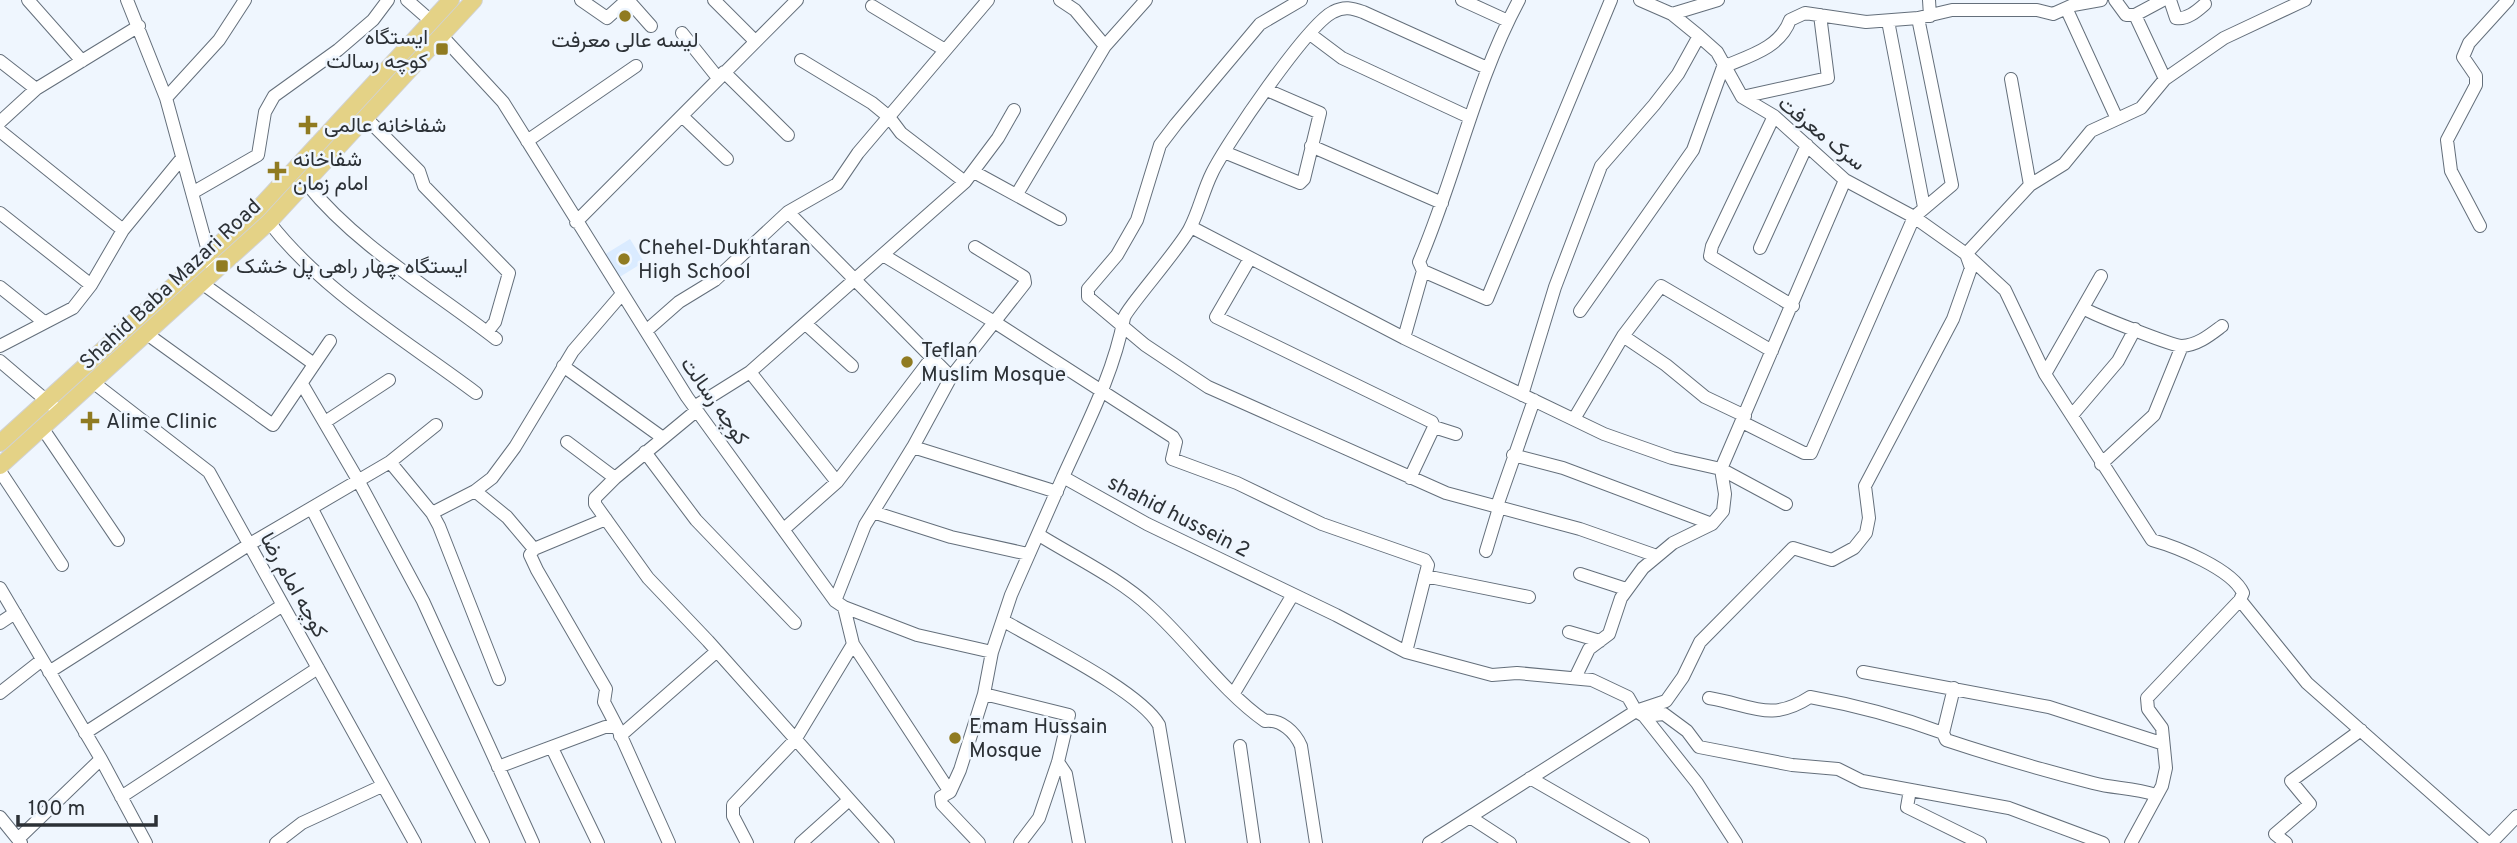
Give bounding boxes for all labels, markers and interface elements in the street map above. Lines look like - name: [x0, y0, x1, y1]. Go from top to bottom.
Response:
- marker: لیسه عالی معرفت: [617, 8, 633, 24]
- place label: ایستگاه کوچه رسالت: [326, 25, 428, 76]
- place label: لیسه عالی معرفت: [551, 28, 699, 55]
- marker: ایستگاه کوچه رسالت: [434, 41, 450, 57]
- street label: سرک معرفت: [1772, 91, 1870, 178]
- place label: شفاخانه عالمی: [324, 113, 446, 140]
- marker: شفاخانه عالمی: [298, 115, 318, 135]
- place label: شفاخانه امام زمان: [293, 147, 368, 198]
- marker: شفاخانه امام زمان: [267, 161, 287, 181]
- street label: Shahid Baba Mazari Road: [75, 194, 268, 376]
- place label: Chehel-Dukhtaran High School: [638, 235, 811, 286]
- marker: Chehel-Dukhtaran High School: [616, 251, 632, 267]
- place label: ایستگاه چهار راهی پل خشک: [236, 254, 468, 281]
- marker: ایستگاه چهار راهی پل خشک: [214, 258, 230, 274]
- place label: Teflan Muslim Mosque: [921, 338, 1066, 389]
- street label: کوچه رسالت: [674, 352, 754, 451]
- marker: Teflan Muslim Mosque: [899, 354, 915, 370]
- place label: Alime Clinic: [106, 409, 218, 436]
- marker: Alime Clinic: [80, 411, 100, 431]
- street label: shahid hussein 2: [1103, 470, 1254, 565]
- street label: کوچه امام رضا: [253, 528, 333, 643]
- place label: Emam Hussain Mosque: [969, 714, 1108, 765]
- marker: Emam Hussain Mosque: [947, 730, 963, 746]
- scale bar: [18, 784, 156, 828]
- text: 100 m: [28, 796, 85, 823]

